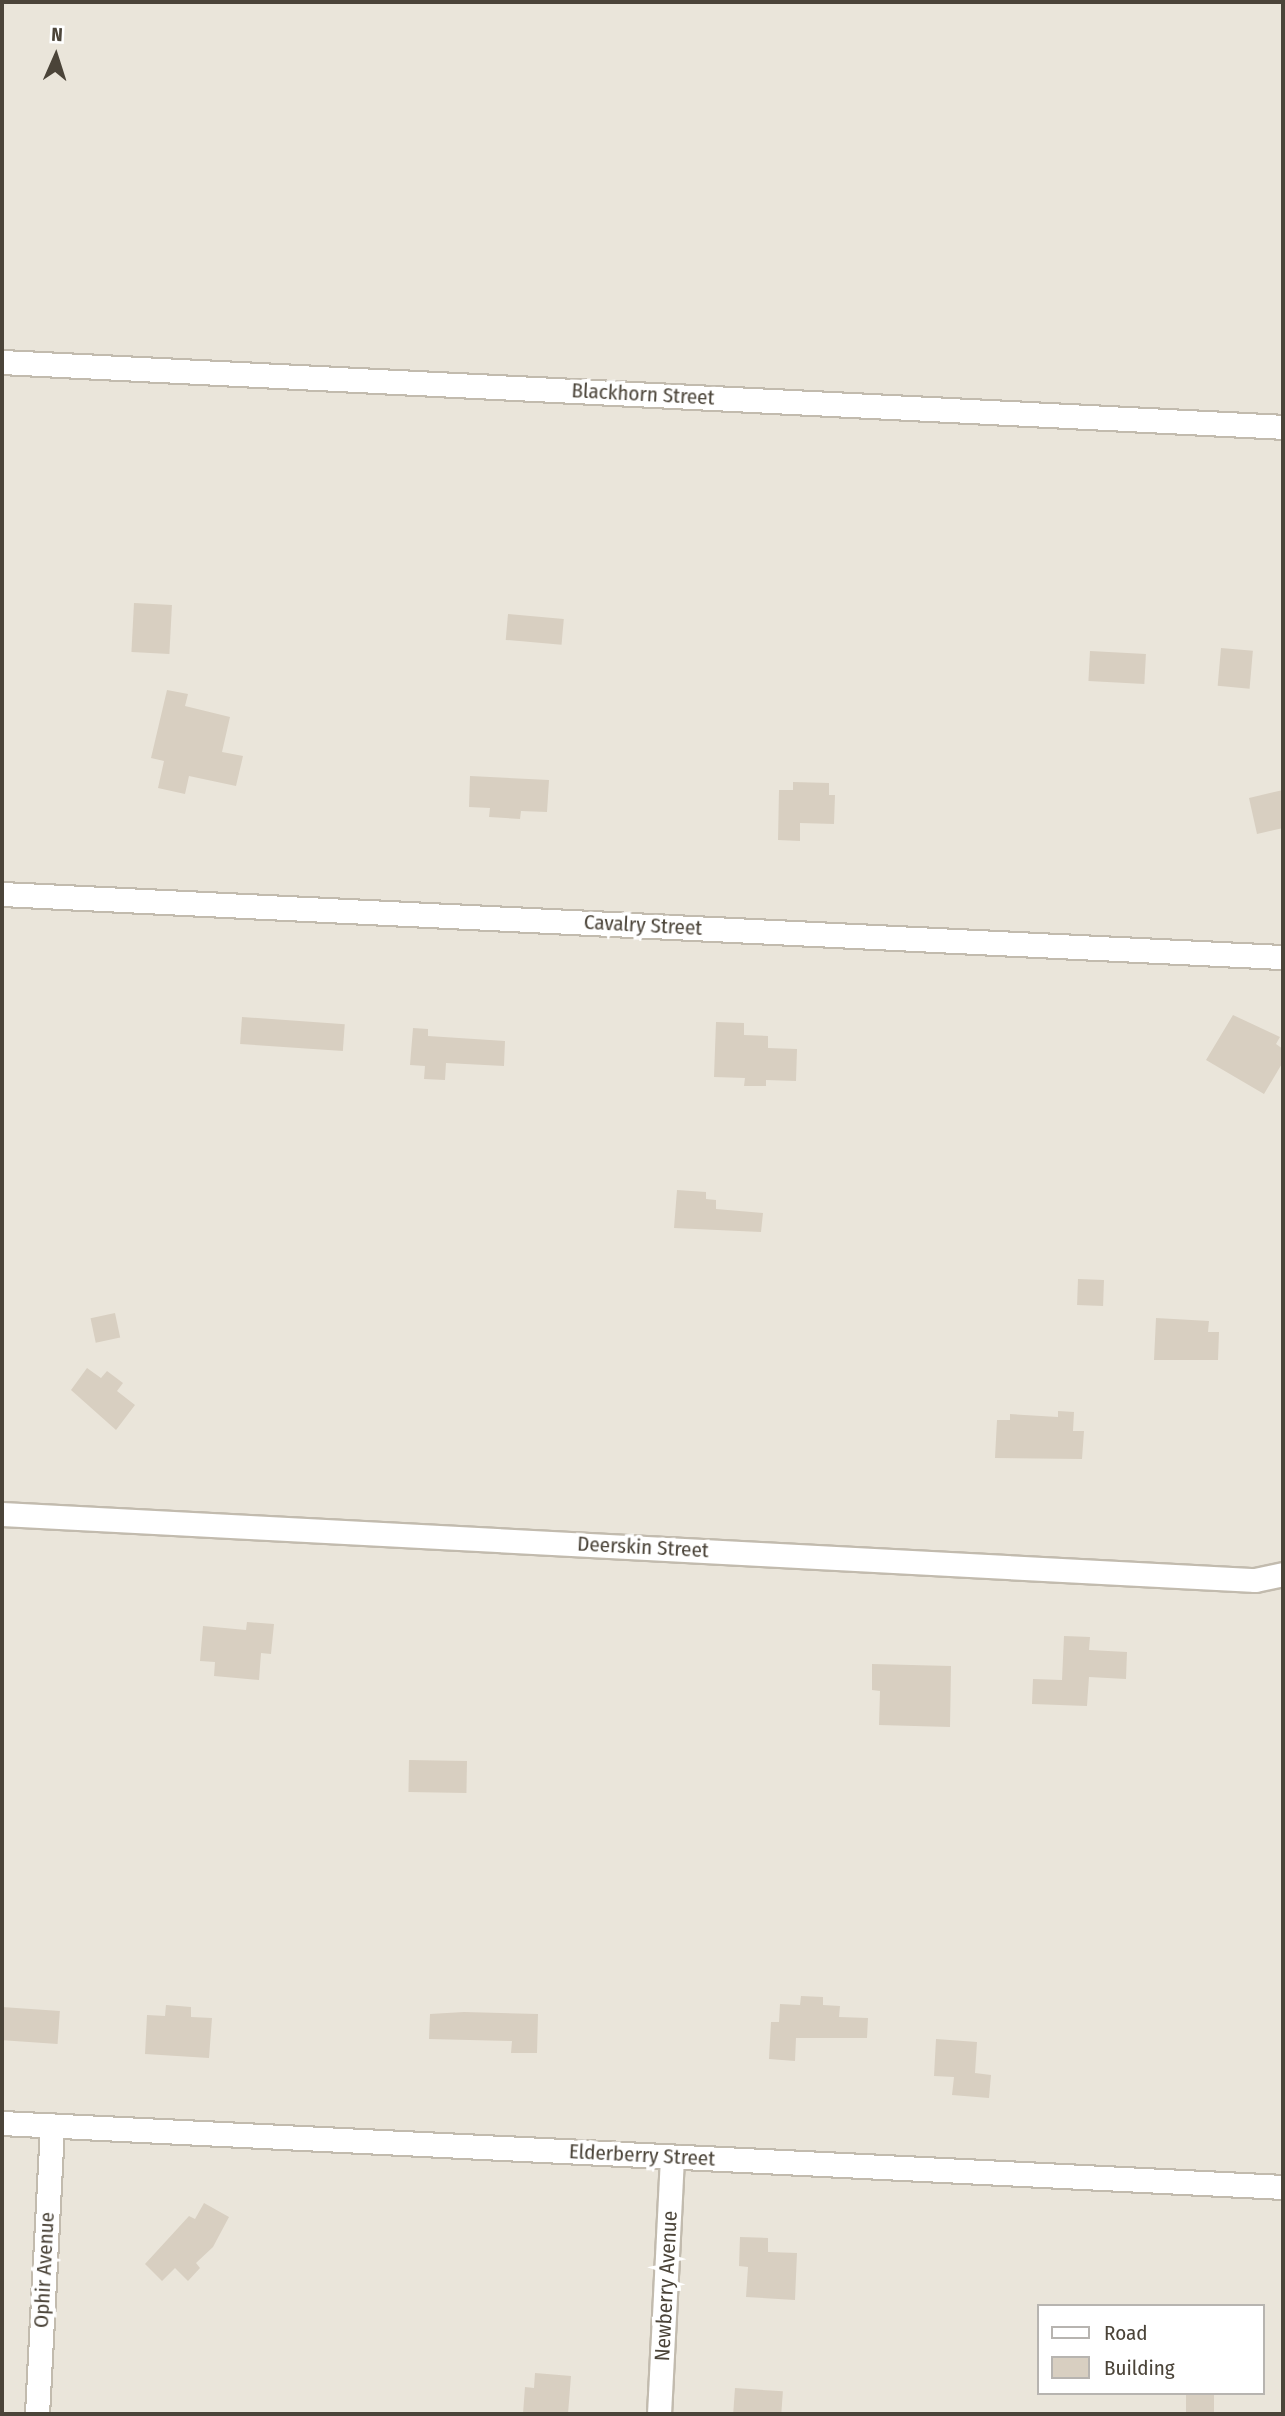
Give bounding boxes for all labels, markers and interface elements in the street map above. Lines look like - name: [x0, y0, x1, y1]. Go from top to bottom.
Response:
- north arrow: [21, 21, 91, 91]
- text: N: [51, 23, 63, 46]
- street label: Blackhorn Street: [571, 378, 715, 410]
- street label: Cavalry Street: [583, 909, 703, 941]
- street label: Deerskin Street: [577, 1531, 709, 1563]
- street label: Elderberry Street: [568, 2139, 716, 2171]
- street label: Newberry Avenue: [649, 2210, 683, 2362]
- street label: Ophir Avenue: [28, 2211, 60, 2329]
- legend: [1036, 2304, 1264, 2395]
- text: Road: [1104, 2320, 1148, 2346]
- text: Building: [1104, 2355, 1175, 2381]

